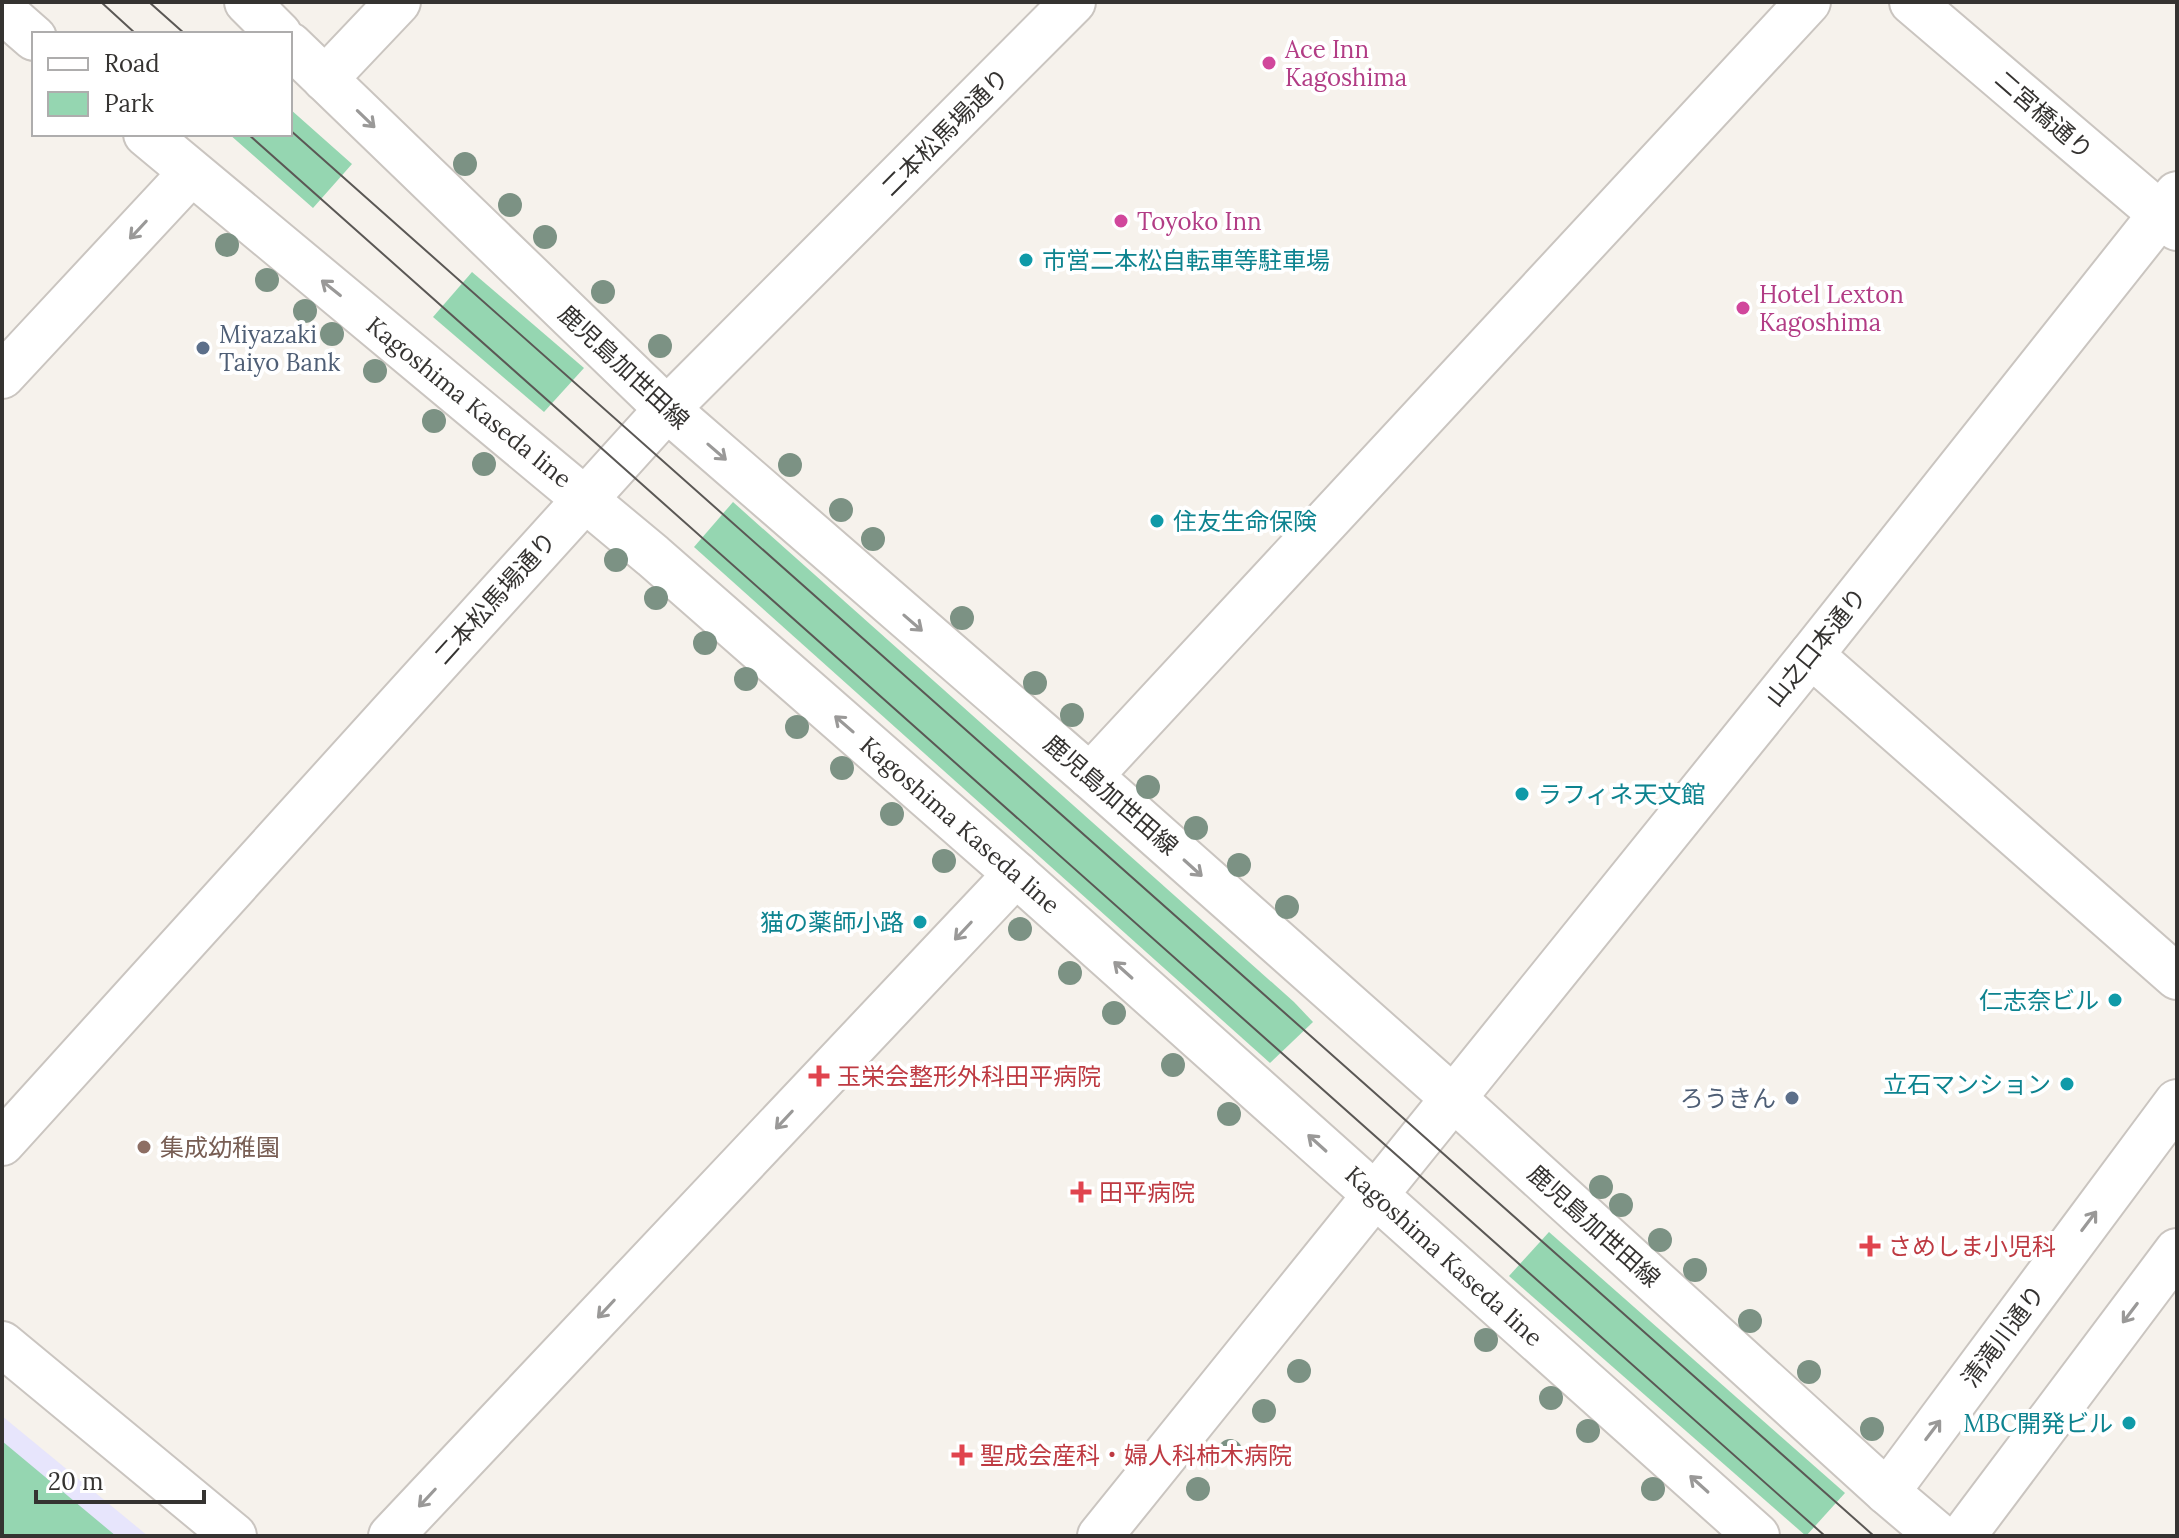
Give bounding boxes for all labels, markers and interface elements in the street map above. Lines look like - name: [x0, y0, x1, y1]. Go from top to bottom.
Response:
- legend: [32, 32, 292, 136]
- place label: Ace Inn Kagoshima: [1284, 34, 1407, 93]
- text: Road: [104, 48, 160, 79]
- marker: Ace Inn Kagoshima: [1260, 54, 1278, 72]
- street label: 二本松馬場通り: [875, 62, 1015, 202]
- street label: 二宮橋通り: [1989, 64, 2099, 166]
- text: Park: [104, 88, 154, 119]
- one-way arrow: [356, 109, 375, 128]
- place label: Toyoko Inn: [1137, 206, 1262, 237]
- marker: Toyoko Inn: [1112, 212, 1130, 230]
- one-way arrow: [128, 220, 147, 240]
- place label: 市営二本松自転車等駐車場: [1042, 245, 1330, 276]
- marker: 市営二本松自転車等駐車場: [1017, 251, 1035, 269]
- place label: Hotel Lexton Kagoshima: [1759, 279, 1904, 338]
- one-way arrow: [321, 280, 342, 297]
- street label: 鹿児島加世田線: [552, 298, 696, 436]
- marker: Hotel Lexton Kagoshima: [1734, 299, 1752, 317]
- street label: Kagoshima Kaseda line: [360, 310, 578, 494]
- place label: Miyazaki Taiyo Bank: [219, 319, 340, 378]
- marker: Miyazaki Taiyo Bank: [194, 339, 212, 357]
- one-way arrow: [706, 443, 726, 461]
- place label: 住友生命保険: [1173, 506, 1317, 537]
- marker: 住友生命保険: [1148, 512, 1166, 530]
- street label: 二本松馬場通り: [427, 525, 563, 671]
- street label: 山之口本通り: [1759, 581, 1873, 713]
- one-way arrow: [903, 613, 923, 631]
- one-way arrow: [835, 715, 855, 733]
- street label: 鹿児島加世田線: [1037, 728, 1185, 862]
- street label: Kagoshima Kaseda line: [854, 730, 1066, 920]
- place label: ラフィネ天文館: [1538, 779, 1706, 810]
- marker: ラフィネ天文館: [1513, 785, 1531, 803]
- one-way arrow: [1183, 858, 1203, 876]
- place label: 猫の薬師小路: [760, 907, 904, 938]
- marker: 猫の薬師小路: [911, 913, 929, 931]
- one-way arrow: [954, 921, 973, 941]
- one-way arrow: [1114, 961, 1134, 979]
- place label: 仁志奈ビル: [1979, 985, 2099, 1016]
- marker: 仁志奈ビル: [2106, 991, 2124, 1009]
- place label: 玉栄会整形外科田平病院: [837, 1061, 1101, 1092]
- marker: 玉栄会整形外科田平病院: [808, 1065, 830, 1087]
- place label: 立石マンション: [1883, 1069, 2051, 1100]
- marker: 立石マンション: [2058, 1075, 2076, 1093]
- place label: ろうきん: [1680, 1083, 1776, 1114]
- marker: ろうきん: [1783, 1089, 1801, 1107]
- one-way arrow: [775, 1110, 794, 1130]
- place label: 集成幼稚園: [160, 1132, 280, 1163]
- one-way arrow: [1308, 1134, 1328, 1152]
- marker: 集成幼稚園: [135, 1138, 153, 1156]
- street label: 鹿児島加世田線: [1521, 1158, 1667, 1294]
- street label: Kagoshima Kaseda line: [1339, 1159, 1549, 1353]
- place label: 田平病院: [1099, 1177, 1195, 1208]
- marker: 田平病院: [1070, 1181, 1092, 1203]
- one-way arrow: [2080, 1211, 2097, 1232]
- place label: さめしま小児科: [1888, 1231, 2056, 1262]
- marker: さめしま小児科: [1859, 1235, 1881, 1257]
- street label: 清滝川通り: [1955, 1279, 2051, 1393]
- one-way arrow: [596, 1299, 615, 1319]
- one-way arrow: [2122, 1302, 2139, 1323]
- place label: MBC開発ビル: [1963, 1408, 2113, 1439]
- marker: MBC開発ビル: [2120, 1414, 2138, 1432]
- one-way arrow: [1925, 1419, 1942, 1441]
- place label: 聖成会産科・婦人科柿木病院: [980, 1440, 1292, 1471]
- marker: 聖成会産科・婦人科柿木病院: [951, 1444, 973, 1466]
- scale bar: [36, 1454, 204, 1504]
- text: 20 m: [48, 1466, 104, 1497]
- one-way arrow: [1690, 1475, 1710, 1493]
- one-way arrow: [418, 1488, 437, 1507]

